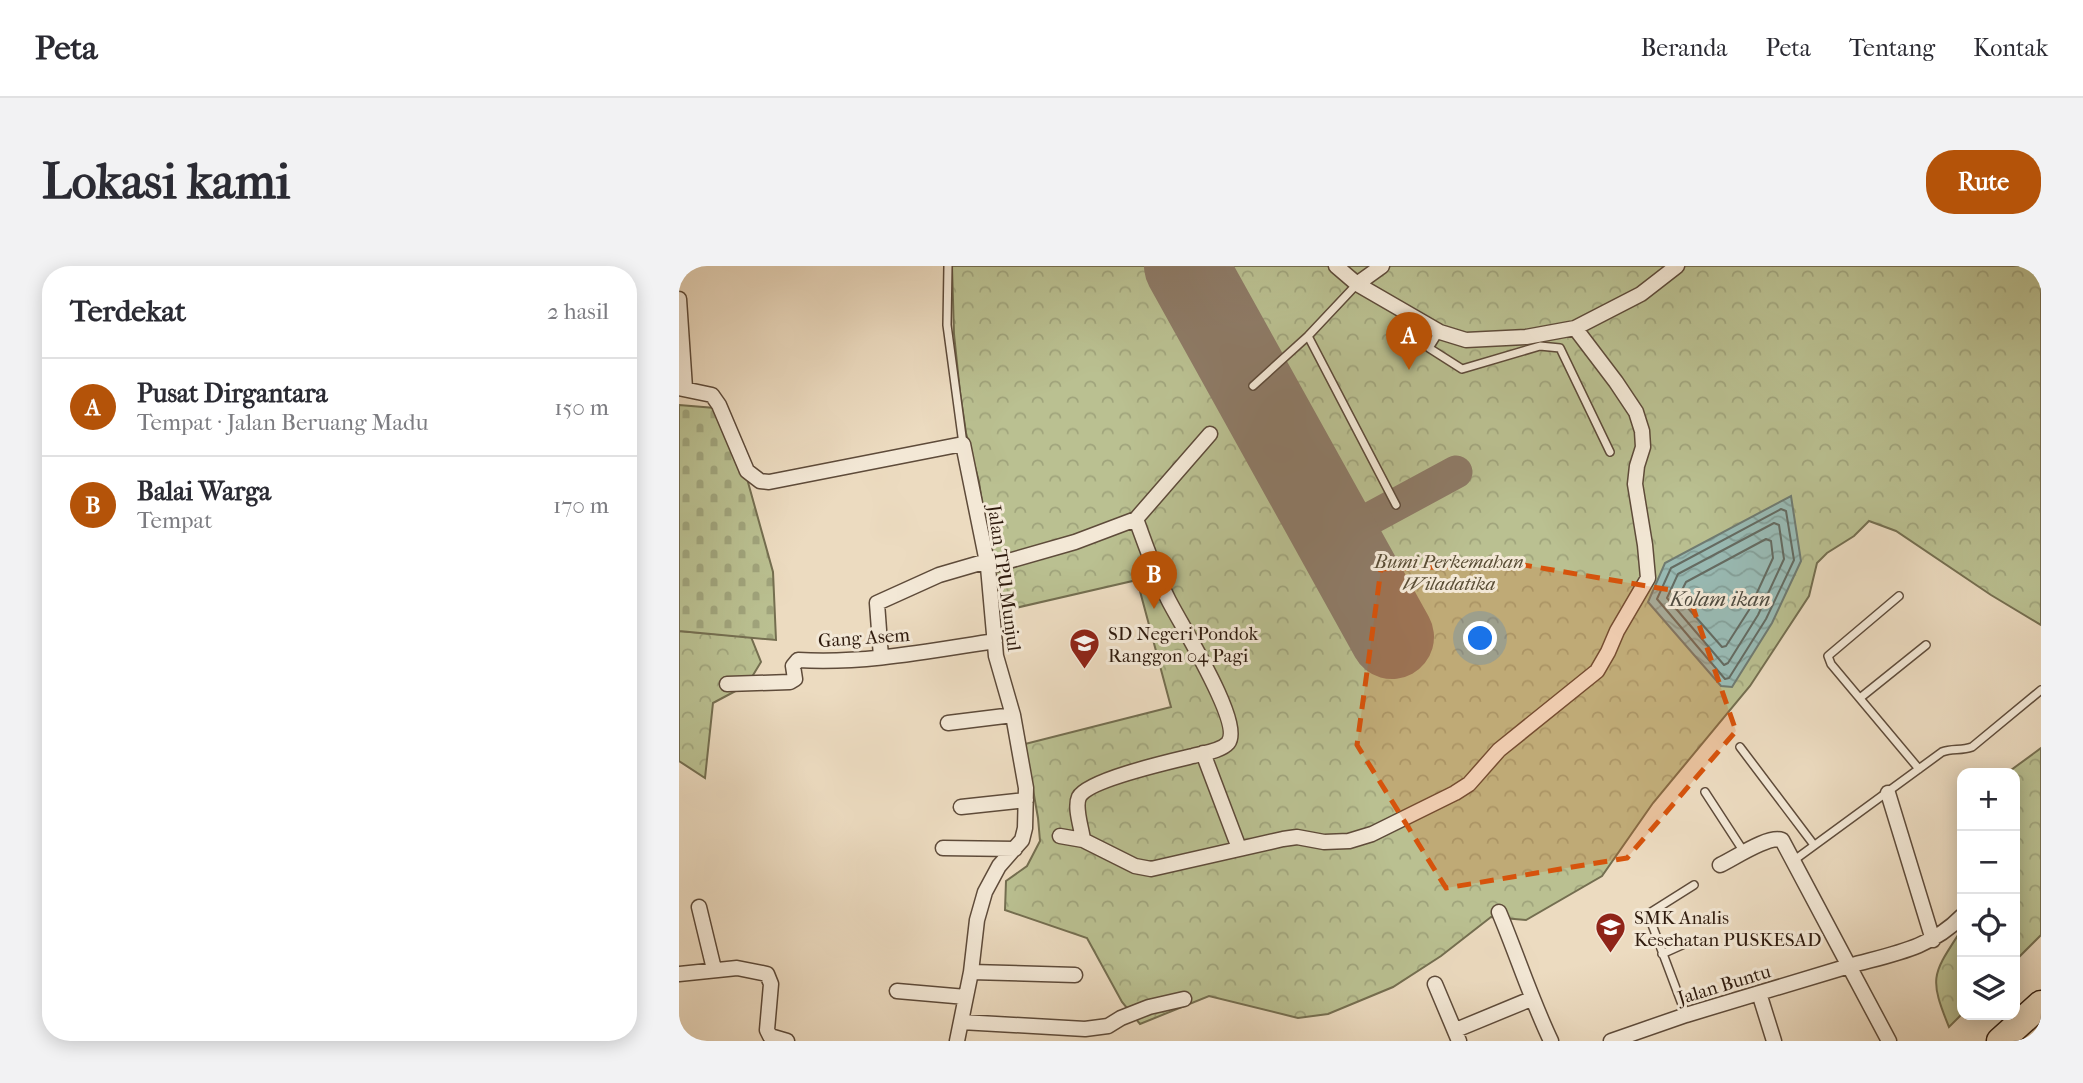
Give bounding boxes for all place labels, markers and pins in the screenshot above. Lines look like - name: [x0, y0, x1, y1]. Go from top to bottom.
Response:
- pin: A: [1386, 312, 1432, 370]
- pin: B: [1131, 551, 1177, 609]
- place label: SD Negeri Pondok Ranggon 04 Pagi: [1108, 623, 1259, 667]
- school or university icon: SD Negeri Pondok Ranggon 04 Pagi: [1068, 627, 1102, 671]
- place label: SMK Analis Kesehatan PUSKESAD: [1634, 907, 1821, 951]
- school or university icon: SMK Analis Kesehatan PUSKESAD: [1594, 911, 1628, 955]

